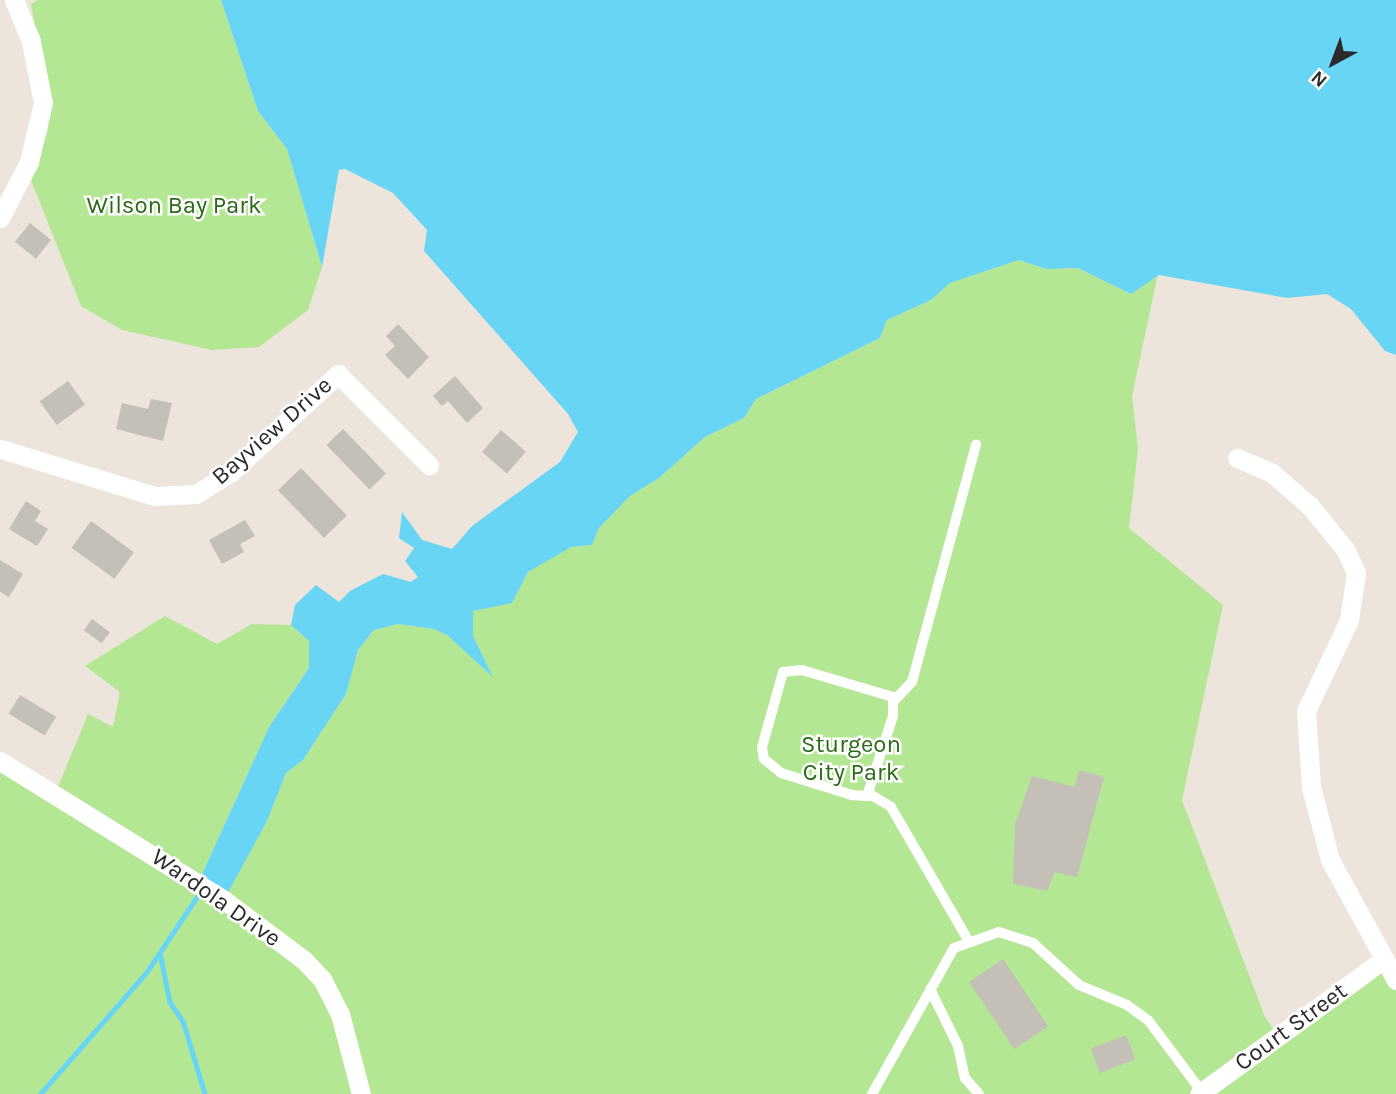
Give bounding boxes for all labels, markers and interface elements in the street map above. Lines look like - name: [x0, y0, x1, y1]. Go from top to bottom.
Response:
- north arrow: [1298, 28, 1368, 98]
- text: N: [1307, 66, 1332, 92]
- park label: Wilson Bay Park: [87, 192, 261, 220]
- street label: Bayview Drive: [206, 371, 338, 491]
- park label: Sturgeon City Park: [801, 731, 901, 787]
- street label: Wardola Drive: [146, 843, 286, 953]
- street label: Court Street: [1229, 977, 1353, 1077]

